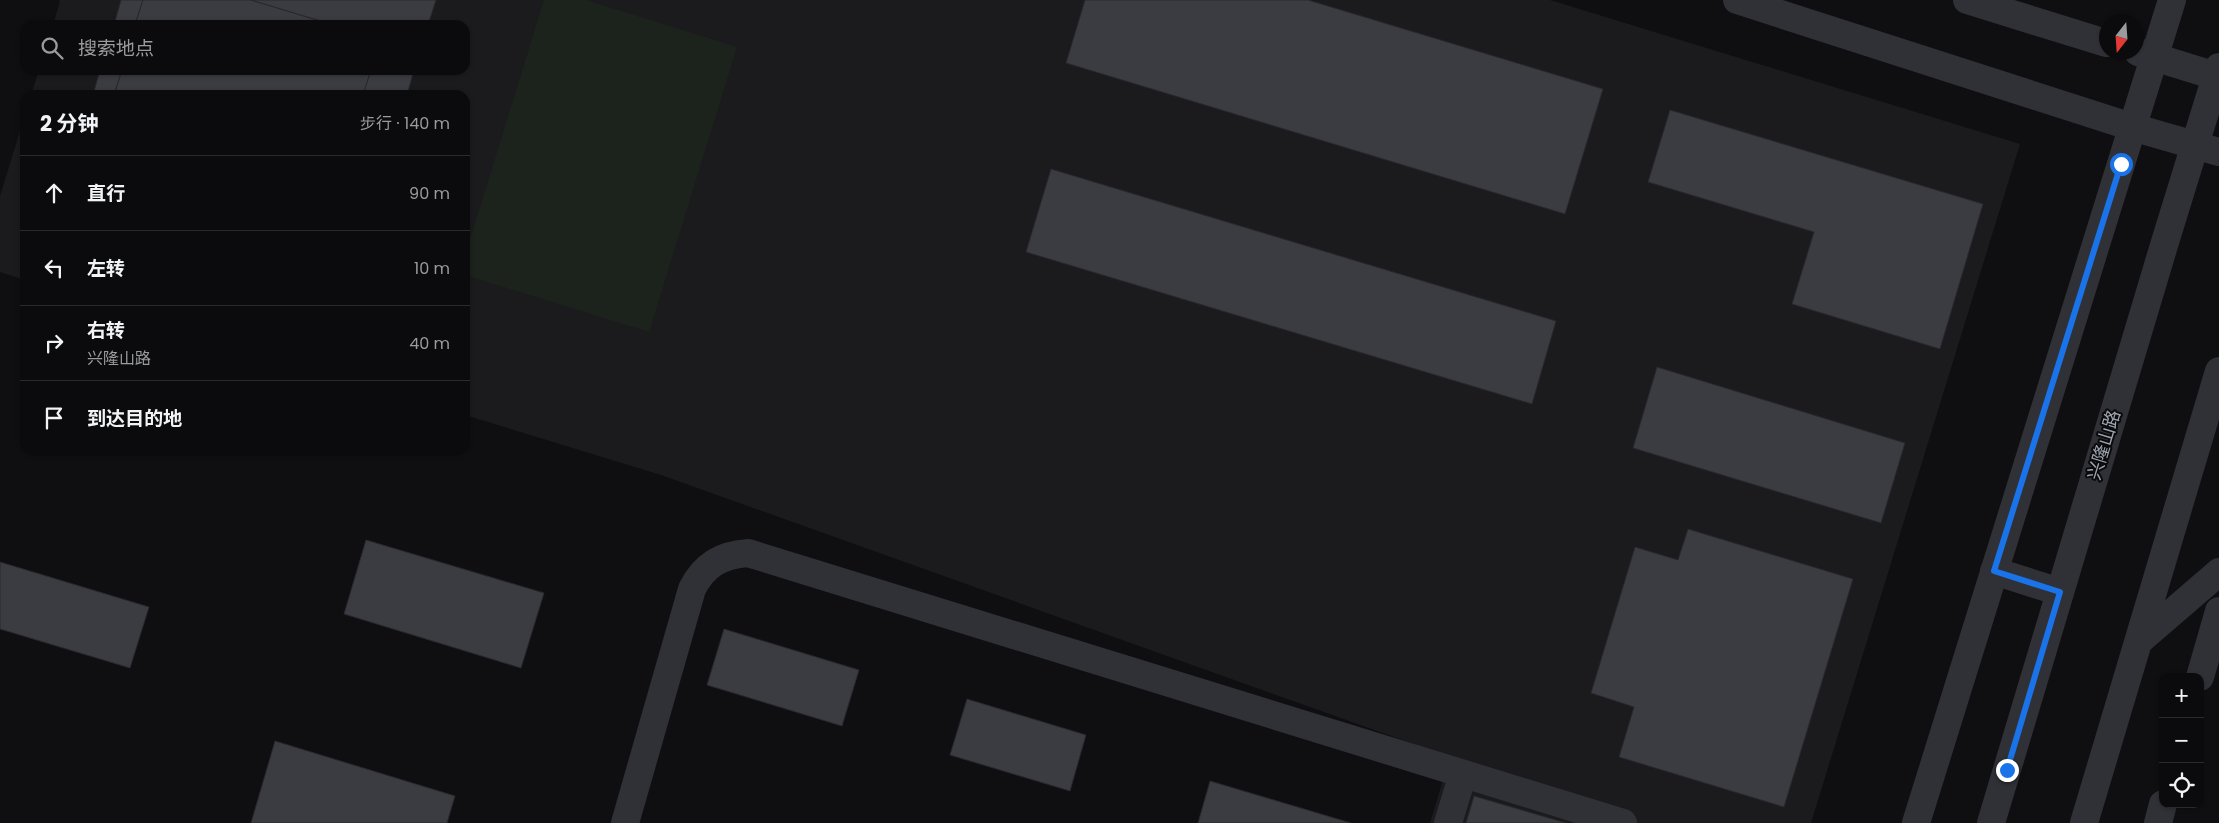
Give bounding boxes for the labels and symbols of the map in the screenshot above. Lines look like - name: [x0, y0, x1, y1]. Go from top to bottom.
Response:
- north arrow: [2099, 15, 2144, 60]
- route start: [2110, 153, 2133, 176]
- street label: 兴隆山路: [2081, 407, 2126, 483]
- route end: [1996, 759, 2019, 782]

